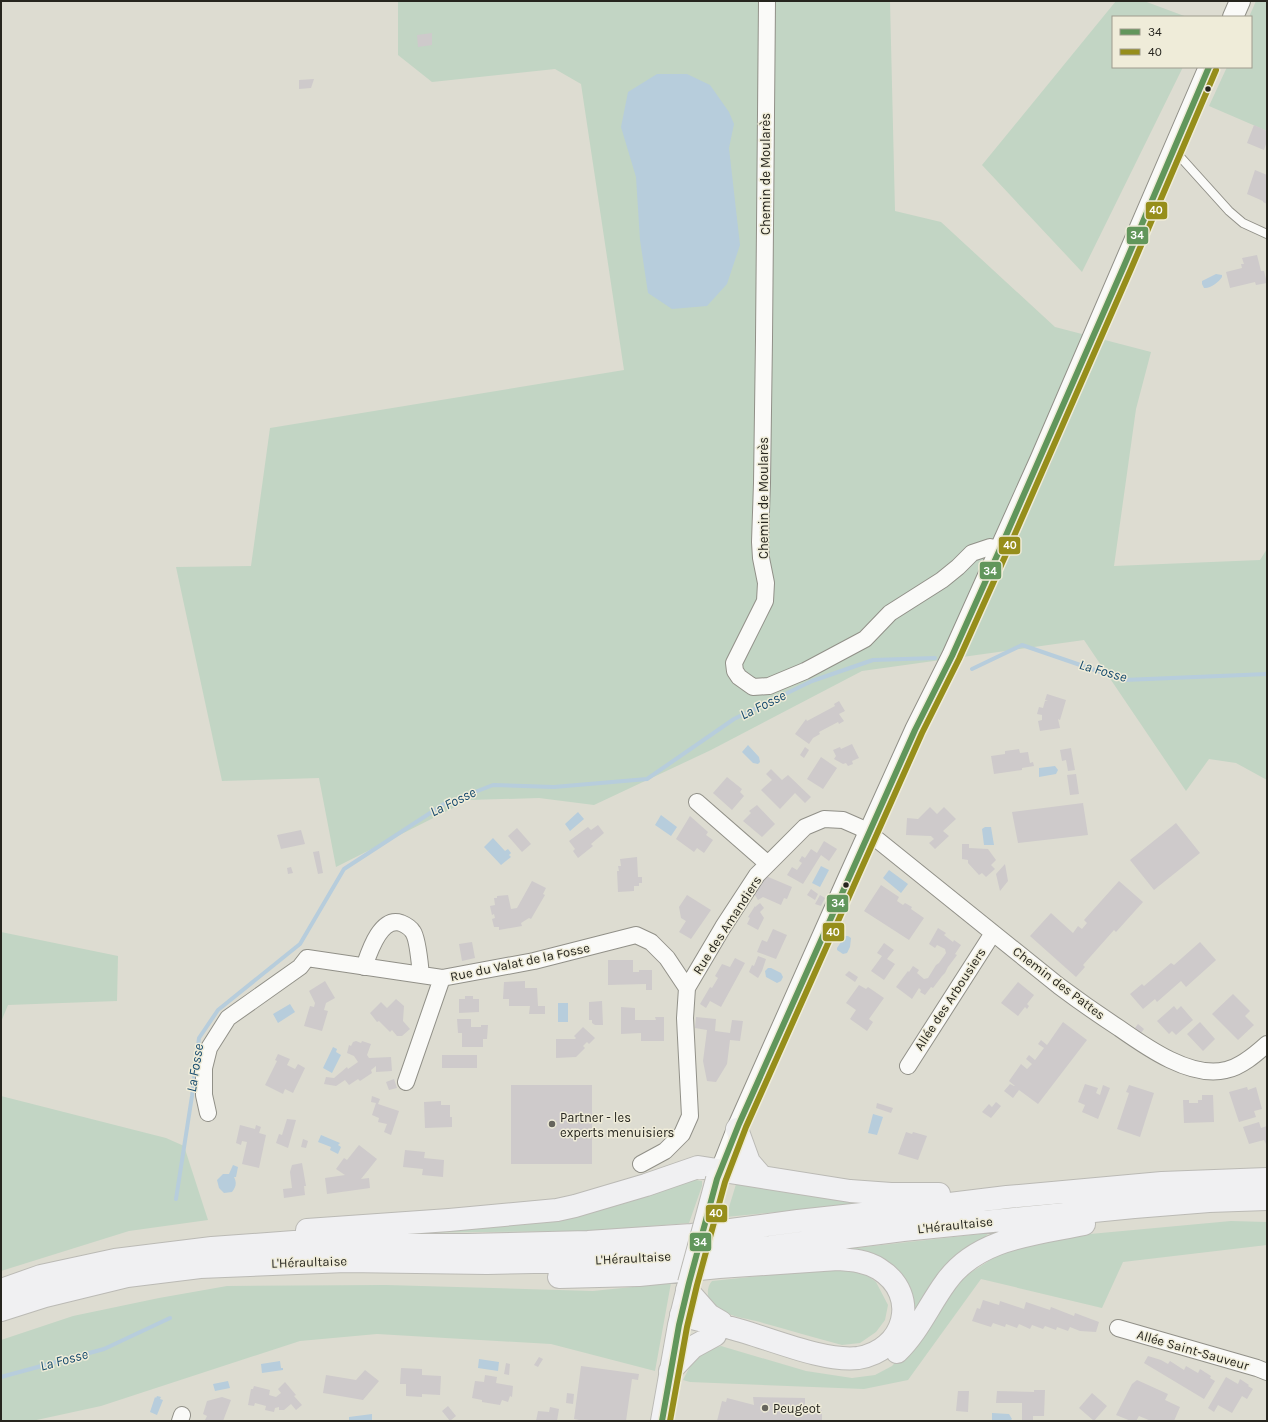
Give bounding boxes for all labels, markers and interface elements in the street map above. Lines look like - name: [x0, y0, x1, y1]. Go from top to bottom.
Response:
- legend: [1112, 16, 1252, 68]
- text: 34: [1148, 25, 1162, 39]
- text: 40: [1148, 45, 1162, 59]
- unlabelled marker: [1203, 84, 1213, 94]
- street label: Chemin de Moularès: [758, 113, 773, 235]
- line badge: 40: [1145, 201, 1168, 220]
- text: 40: [1149, 204, 1163, 217]
- line badge: 34: [1126, 226, 1149, 245]
- text: 34: [1130, 229, 1144, 242]
- street label: Chemin de Moularès: [756, 437, 771, 559]
- line badge: 40: [998, 536, 1021, 555]
- text: 40: [1003, 539, 1017, 552]
- line badge: 34: [979, 561, 1002, 580]
- text: 34: [983, 565, 997, 578]
- water label: La Fosse: [1077, 656, 1129, 686]
- water label: La Fosse: [737, 686, 789, 723]
- water label: La Fosse: [427, 783, 479, 820]
- street label: Rue des Amandiers: [690, 873, 765, 977]
- unlabelled marker: [841, 880, 851, 890]
- line badge: 34: [826, 894, 849, 913]
- text: 34: [831, 897, 845, 910]
- line badge: 40: [822, 922, 845, 942]
- text: 40: [826, 926, 840, 939]
- street label: Rue du Valat de la Fosse: [449, 940, 591, 984]
- street label: Chemin des Pattes: [1010, 943, 1108, 1023]
- street label: Allée des Arbousiers: [911, 945, 989, 1053]
- water label: La Fosse: [183, 1042, 207, 1093]
- place label: Partner - les experts menuisiers: [560, 1110, 675, 1140]
- marker: Partner - les experts menuisiers: [547, 1119, 557, 1129]
- line badge: 40: [705, 1204, 728, 1223]
- text: 40: [709, 1207, 723, 1220]
- street label: L'Héraultaise: [916, 1214, 994, 1236]
- line badge: 34: [689, 1232, 712, 1252]
- text: 34: [693, 1236, 707, 1249]
- street label: L'Héraultaise: [595, 1249, 672, 1267]
- street label: L'Héraultaise: [271, 1253, 348, 1271]
- street label: Allée Saint-Sauveur: [1135, 1327, 1251, 1373]
- water label: La Fosse: [38, 1345, 90, 1375]
- place label: Peugeot: [773, 1401, 821, 1416]
- marker: Peugeot: [760, 1403, 770, 1413]

